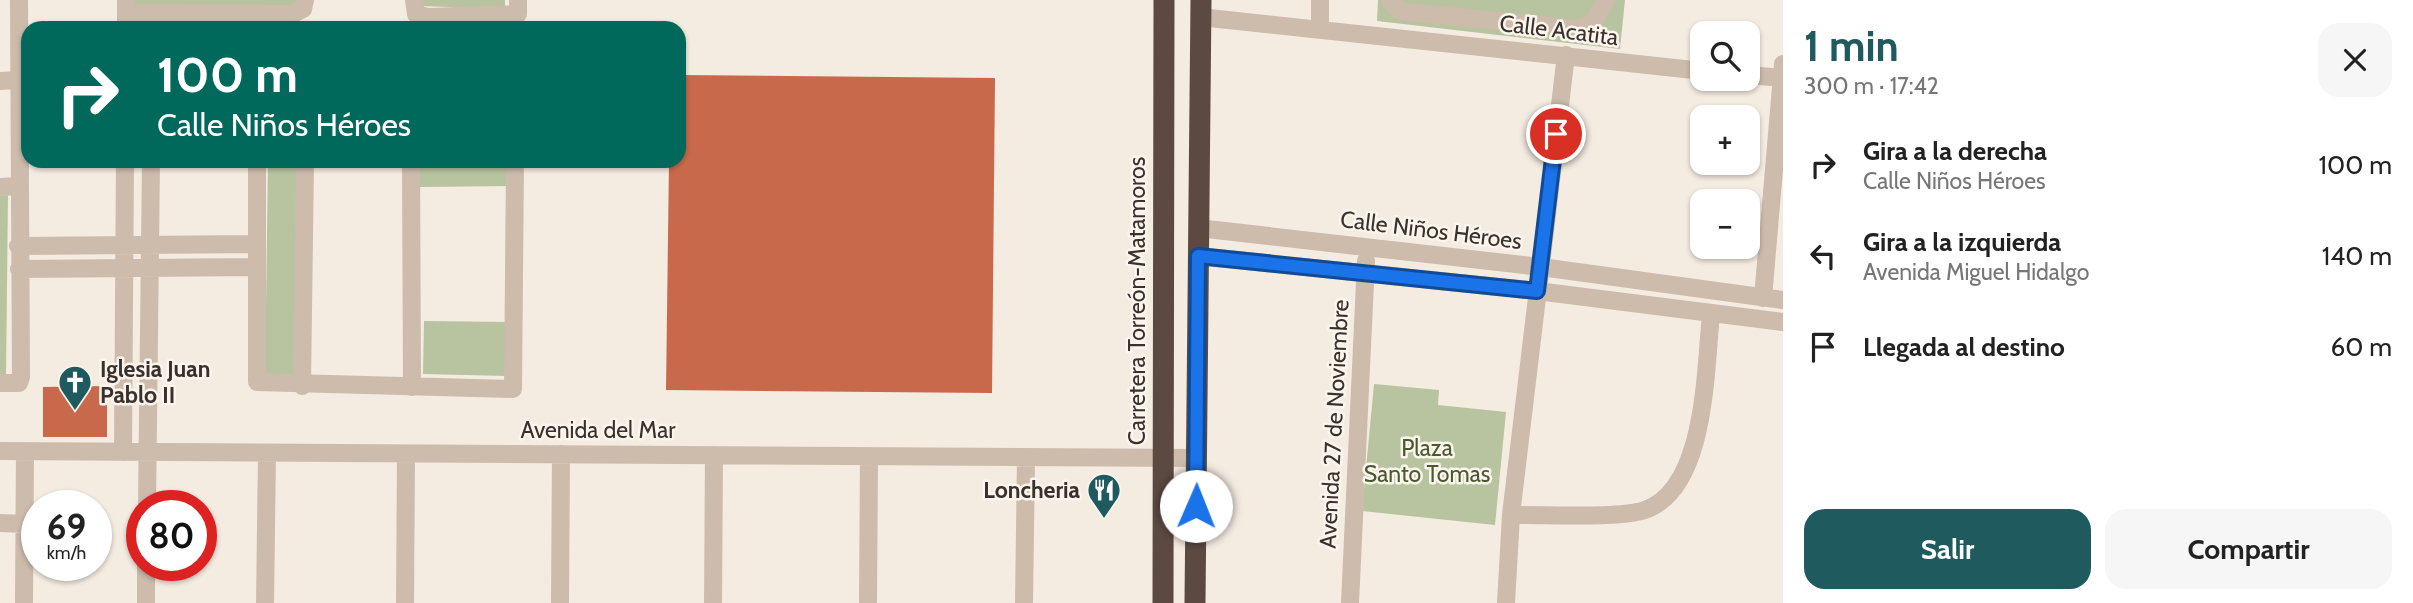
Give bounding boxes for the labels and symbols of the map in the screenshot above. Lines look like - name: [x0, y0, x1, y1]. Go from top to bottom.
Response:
- street label: Calle Acatita: [1498, 9, 1620, 51]
- pin: [1526, 104, 1586, 164]
- street label: Carretera Torreón-Matamoros: [1123, 157, 1151, 445]
- street label: Calle Niños Héroes: [1339, 205, 1523, 255]
- street label: Avenida 27 de Noviembre: [1313, 299, 1355, 549]
- place label: Iglesia Juan Pablo II: [100, 355, 210, 409]
- church icon: Iglesia Juan Pablo II: [56, 363, 94, 412]
- street label: Avenida del Mar: [521, 416, 676, 444]
- park label: Plaza Santo Tomas: [1364, 434, 1490, 488]
- position arrow: [1159, 469, 1233, 543]
- restaurant icon: Loncheria: [1085, 471, 1123, 520]
- place label: Loncheria: [983, 476, 1081, 504]
- speed limit sign: 80: [126, 490, 217, 581]

